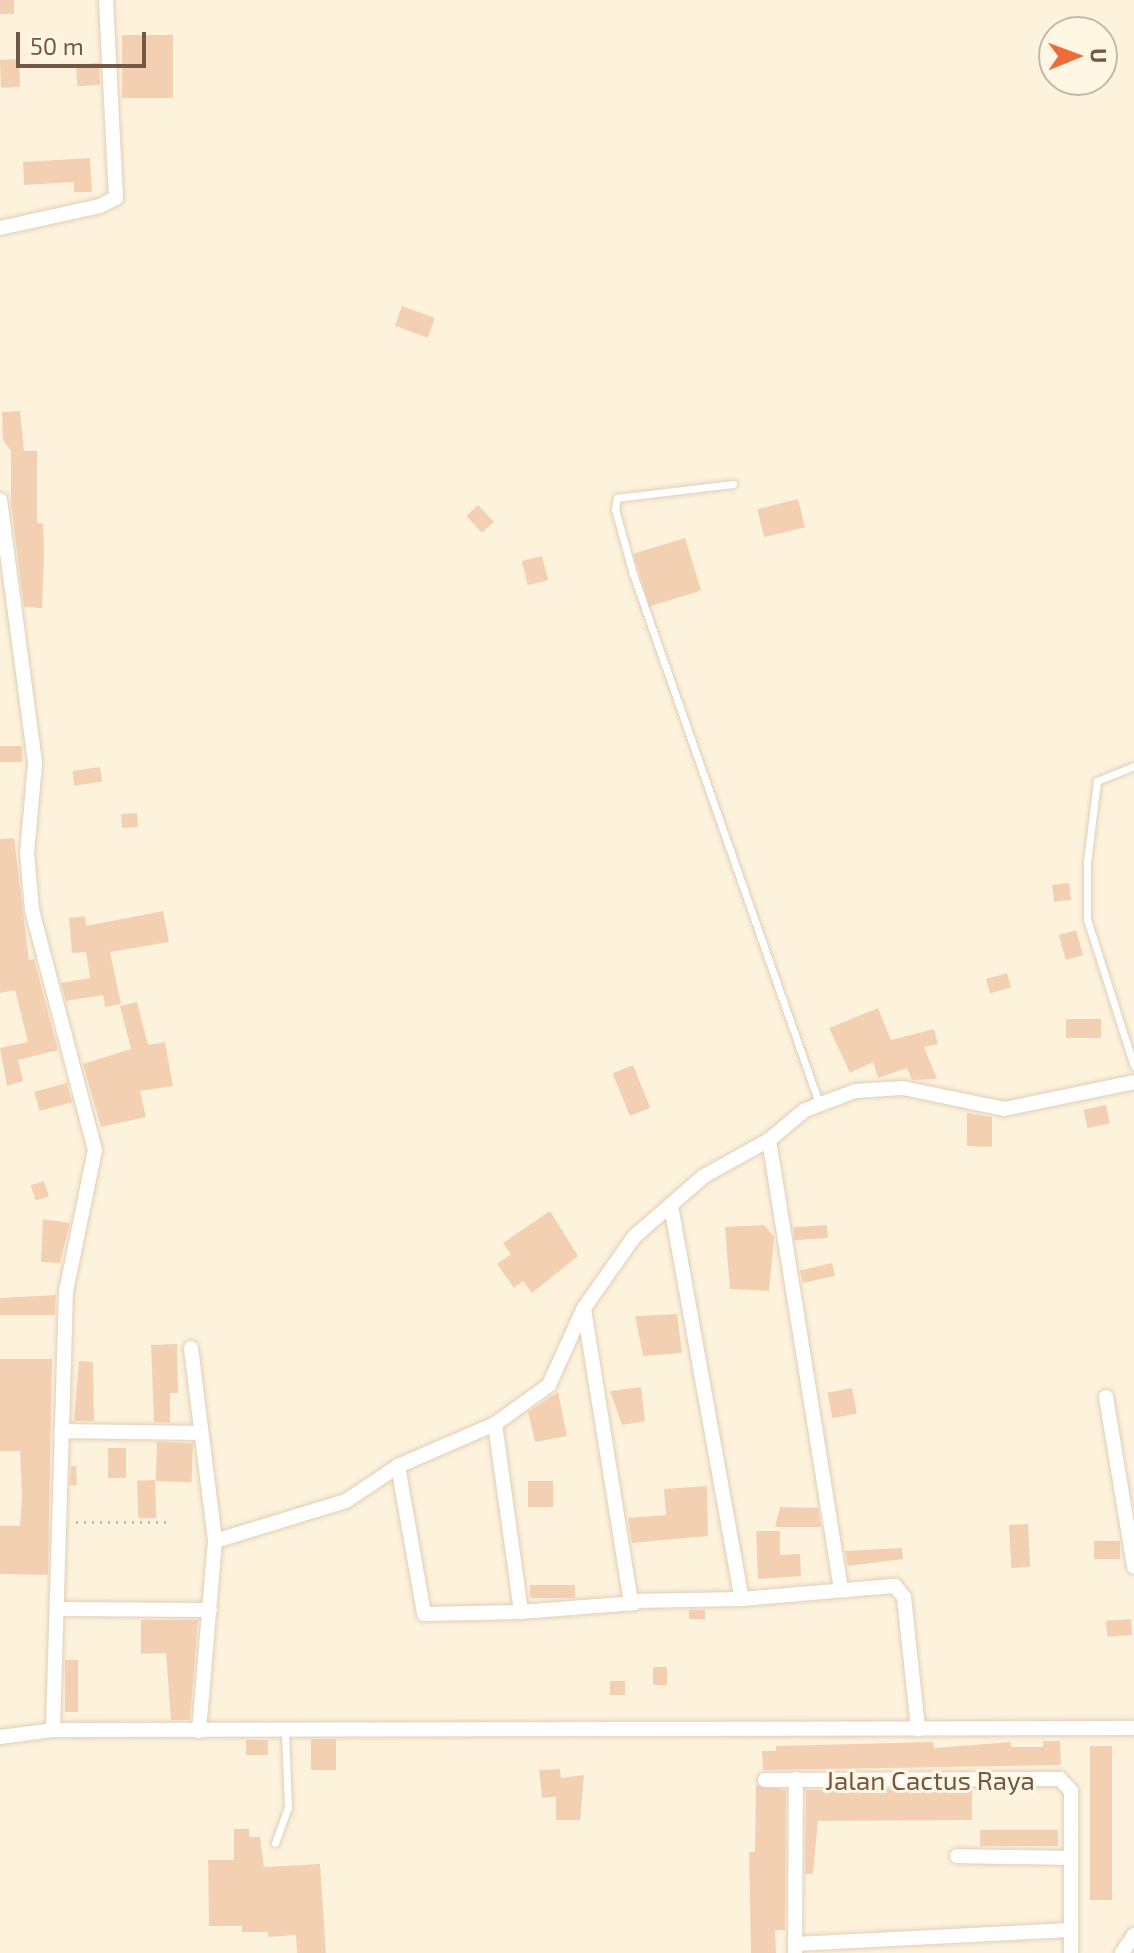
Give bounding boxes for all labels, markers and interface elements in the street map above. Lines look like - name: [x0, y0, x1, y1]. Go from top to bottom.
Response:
- scale bar: [20, 16, 150, 66]
- north arrow: [1038, 16, 1118, 96]
- text: 50 m: [30, 31, 84, 60]
- text: U: [1087, 48, 1113, 63]
- street label: Jalan Cactus Raya: [825, 1764, 1035, 1796]

